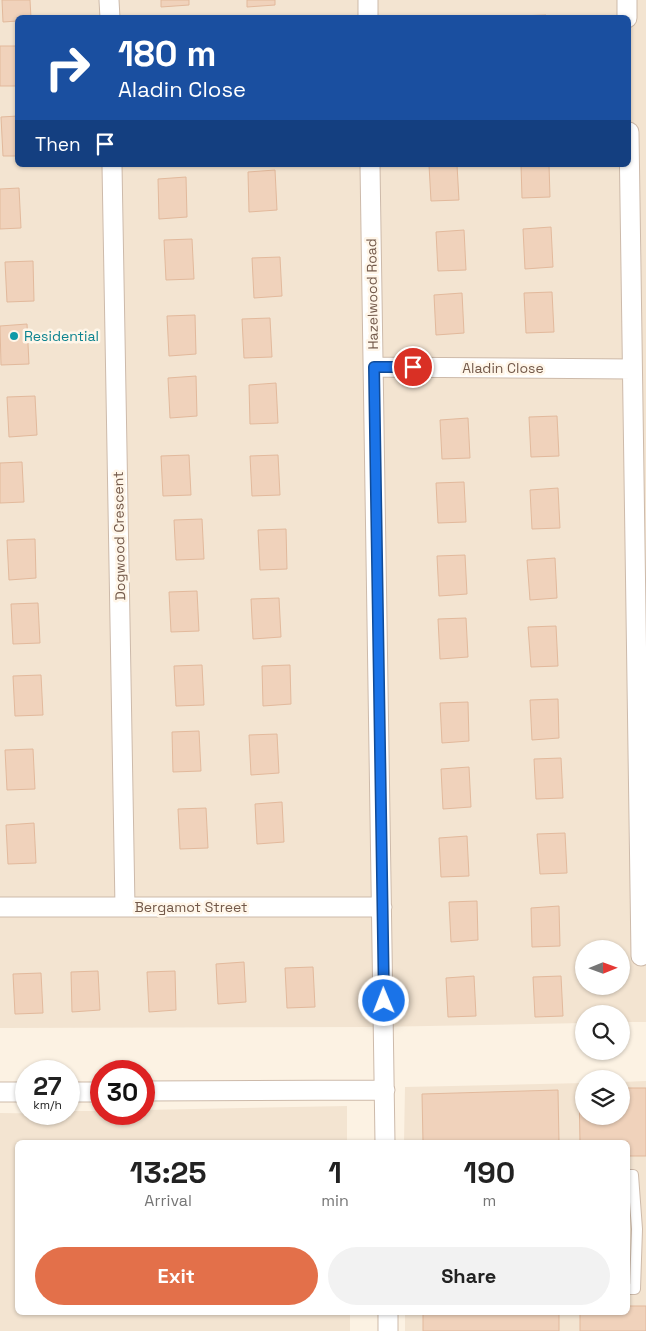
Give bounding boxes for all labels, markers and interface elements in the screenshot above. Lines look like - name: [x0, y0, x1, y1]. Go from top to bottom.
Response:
- text: 180 m: [118, 32, 216, 76]
- icon: right: [35, 35, 100, 100]
- text: Aladin Close: [118, 75, 246, 103]
- icon: arrive: [91, 130, 119, 158]
- text: Then: [35, 132, 81, 157]
- street label: Hazelwood Road: [362, 238, 382, 350]
- place label: Residential: [24, 327, 99, 345]
- marker: Residential: [8, 330, 20, 342]
- pin: [392, 346, 434, 388]
- icon: arrive: [399, 353, 427, 381]
- street label: Aladin Close: [462, 359, 544, 377]
- street label: Dogwood Crescent: [109, 471, 129, 601]
- street label: Bergamot Street: [135, 898, 247, 916]
- north arrow: [575, 940, 630, 995]
- map controls: [575, 940, 630, 1125]
- position arrow: [357, 974, 409, 1026]
- button: search: [575, 1005, 630, 1060]
- speed limit sign: 30: [90, 1060, 155, 1125]
- text: 27: [33, 1070, 62, 1102]
- button: layers: [575, 1070, 630, 1125]
- text: km/h: [33, 1097, 62, 1113]
- text: 13:25: [130, 1153, 206, 1192]
- text: 1: [328, 1153, 342, 1192]
- text: 190: [464, 1153, 515, 1192]
- text: Arrival: [144, 1190, 192, 1211]
- text: min: [321, 1190, 349, 1211]
- text: m: [482, 1190, 496, 1211]
- button: Exit: [35, 1247, 318, 1305]
- button: Share: [328, 1247, 610, 1305]

